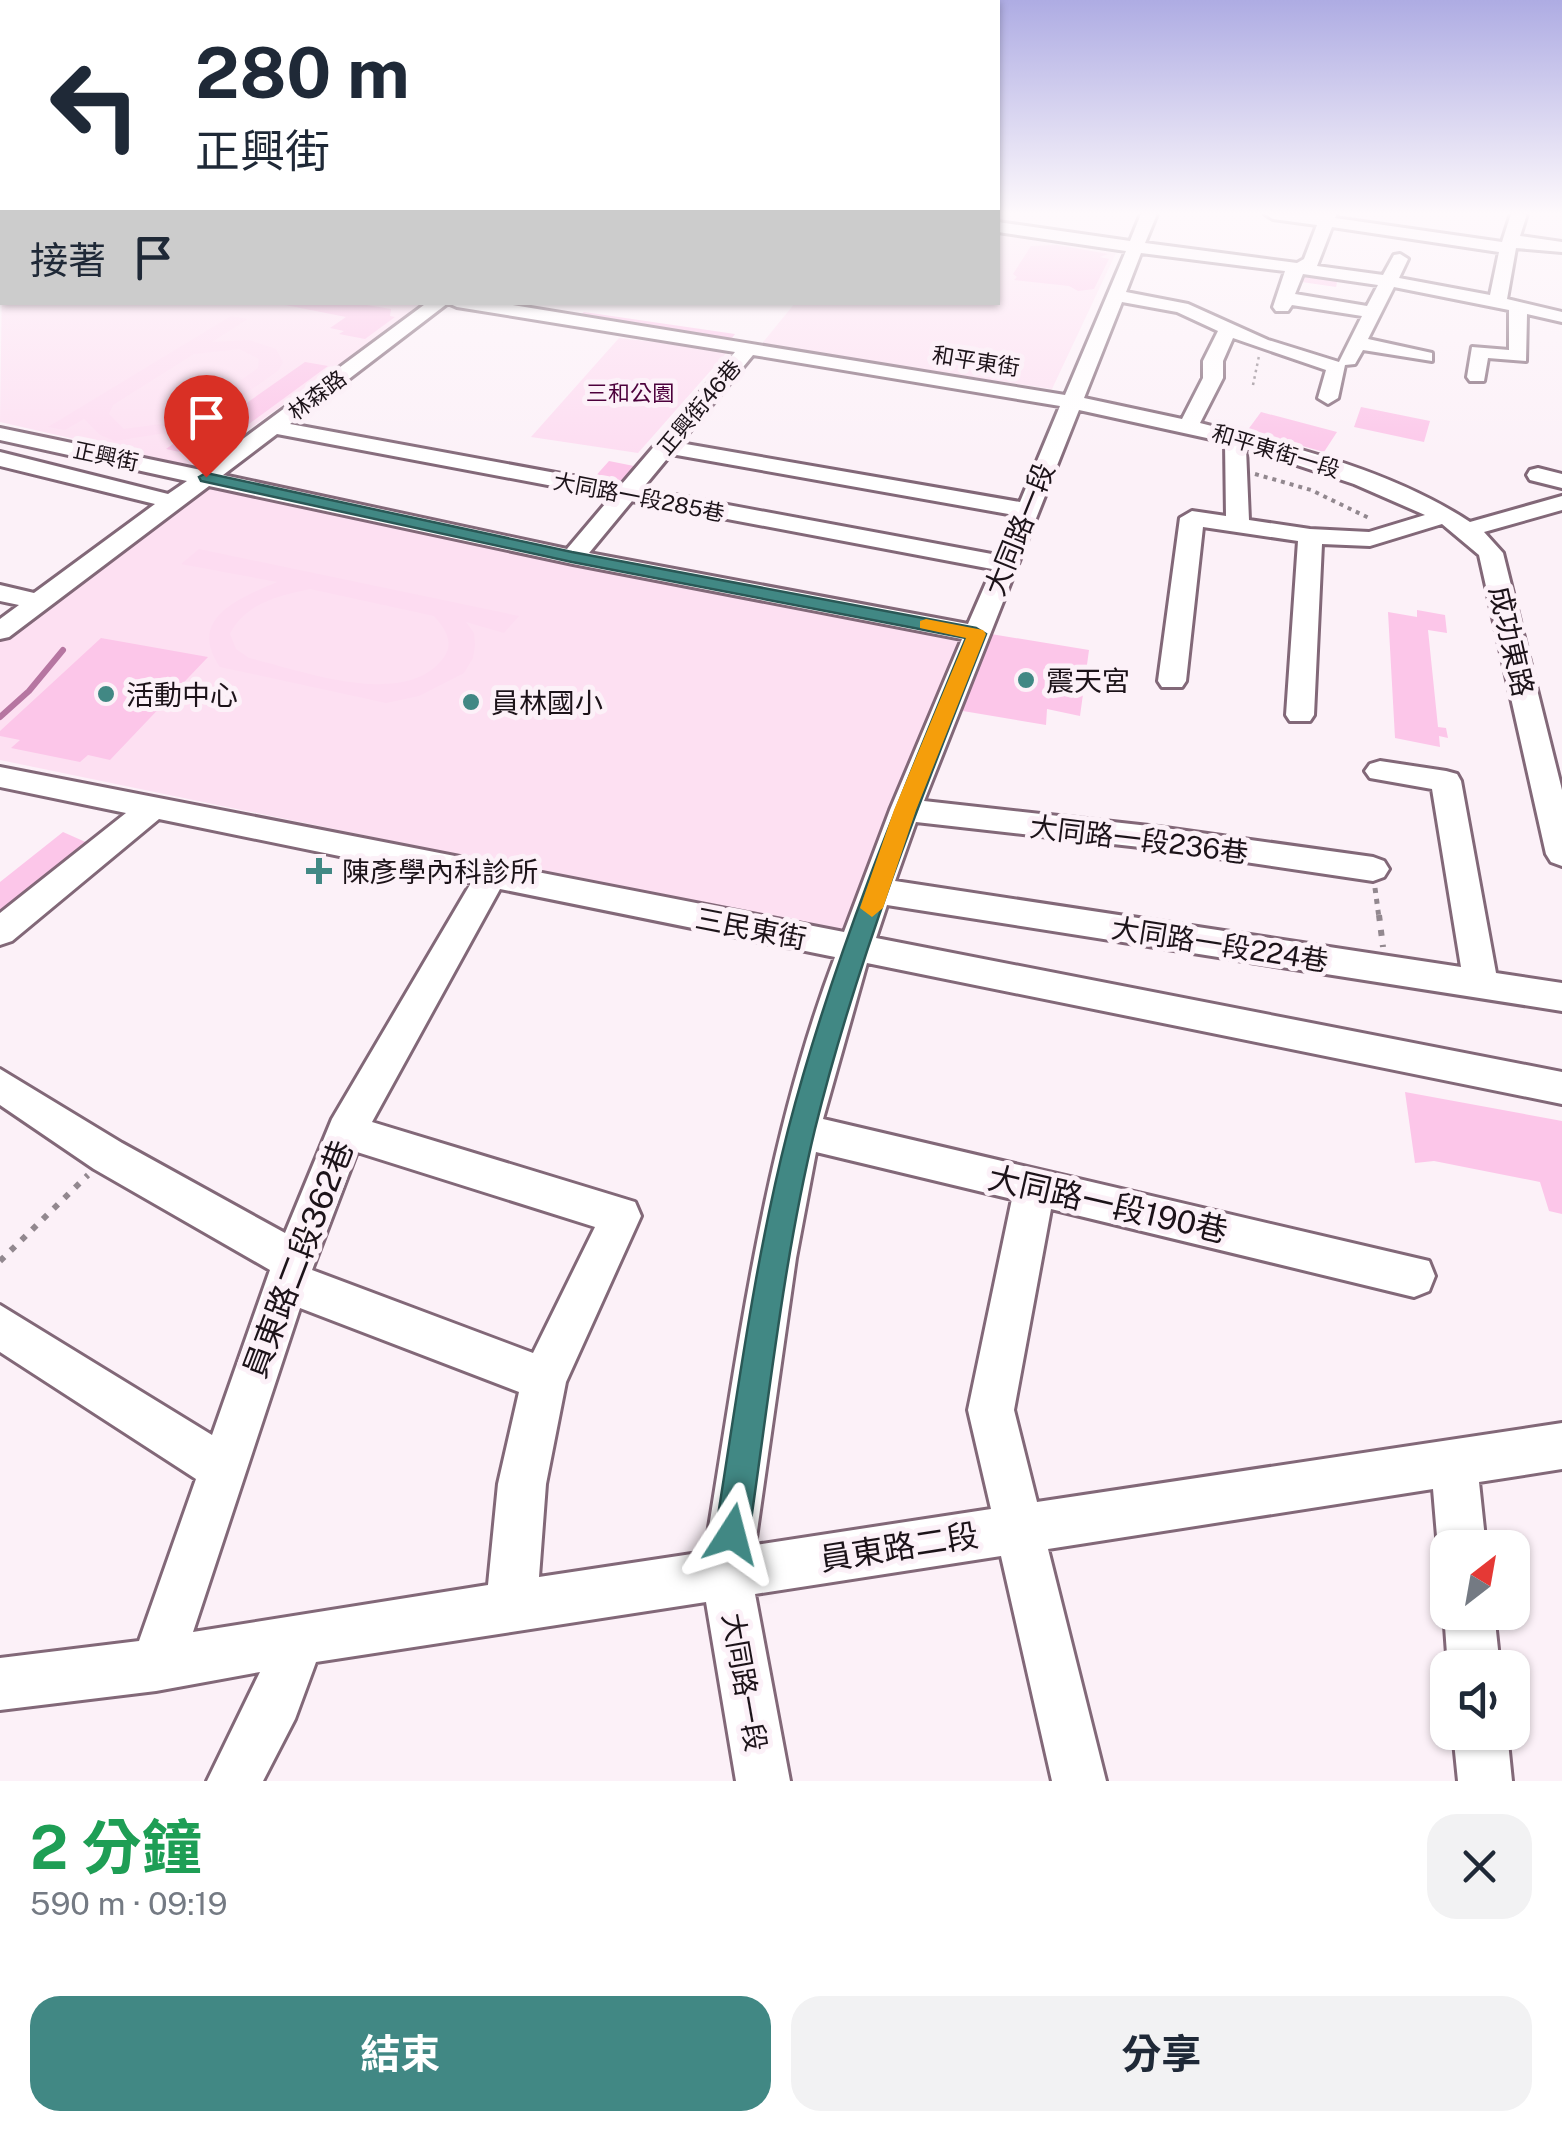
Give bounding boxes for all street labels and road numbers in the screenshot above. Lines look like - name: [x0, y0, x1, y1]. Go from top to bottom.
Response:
- street label: 和平東街: [931, 341, 1021, 381]
- street label: 正興街46巷: [652, 354, 746, 460]
- street label: 林森路: [283, 365, 351, 425]
- street label: 和平東街一段: [1209, 419, 1343, 483]
- street label: 正興街: [71, 436, 141, 476]
- street label: 大同路一段: [977, 458, 1061, 600]
- street label: 大同路一段285巷: [551, 468, 727, 526]
- street label: 成功東路: [1483, 583, 1541, 699]
- street label: 大同路一段236巷: [1028, 809, 1250, 869]
- street label: 三民東街: [693, 901, 809, 955]
- street label: 大同路一段224巷: [1109, 911, 1331, 977]
- street label: 員東路二段362巷: [236, 1135, 360, 1383]
- street label: 大同路一段190巷: [985, 1158, 1231, 1250]
- street label: 員東路二段: [817, 1516, 981, 1578]
- street label: 大同路一段: [717, 1610, 773, 1754]

